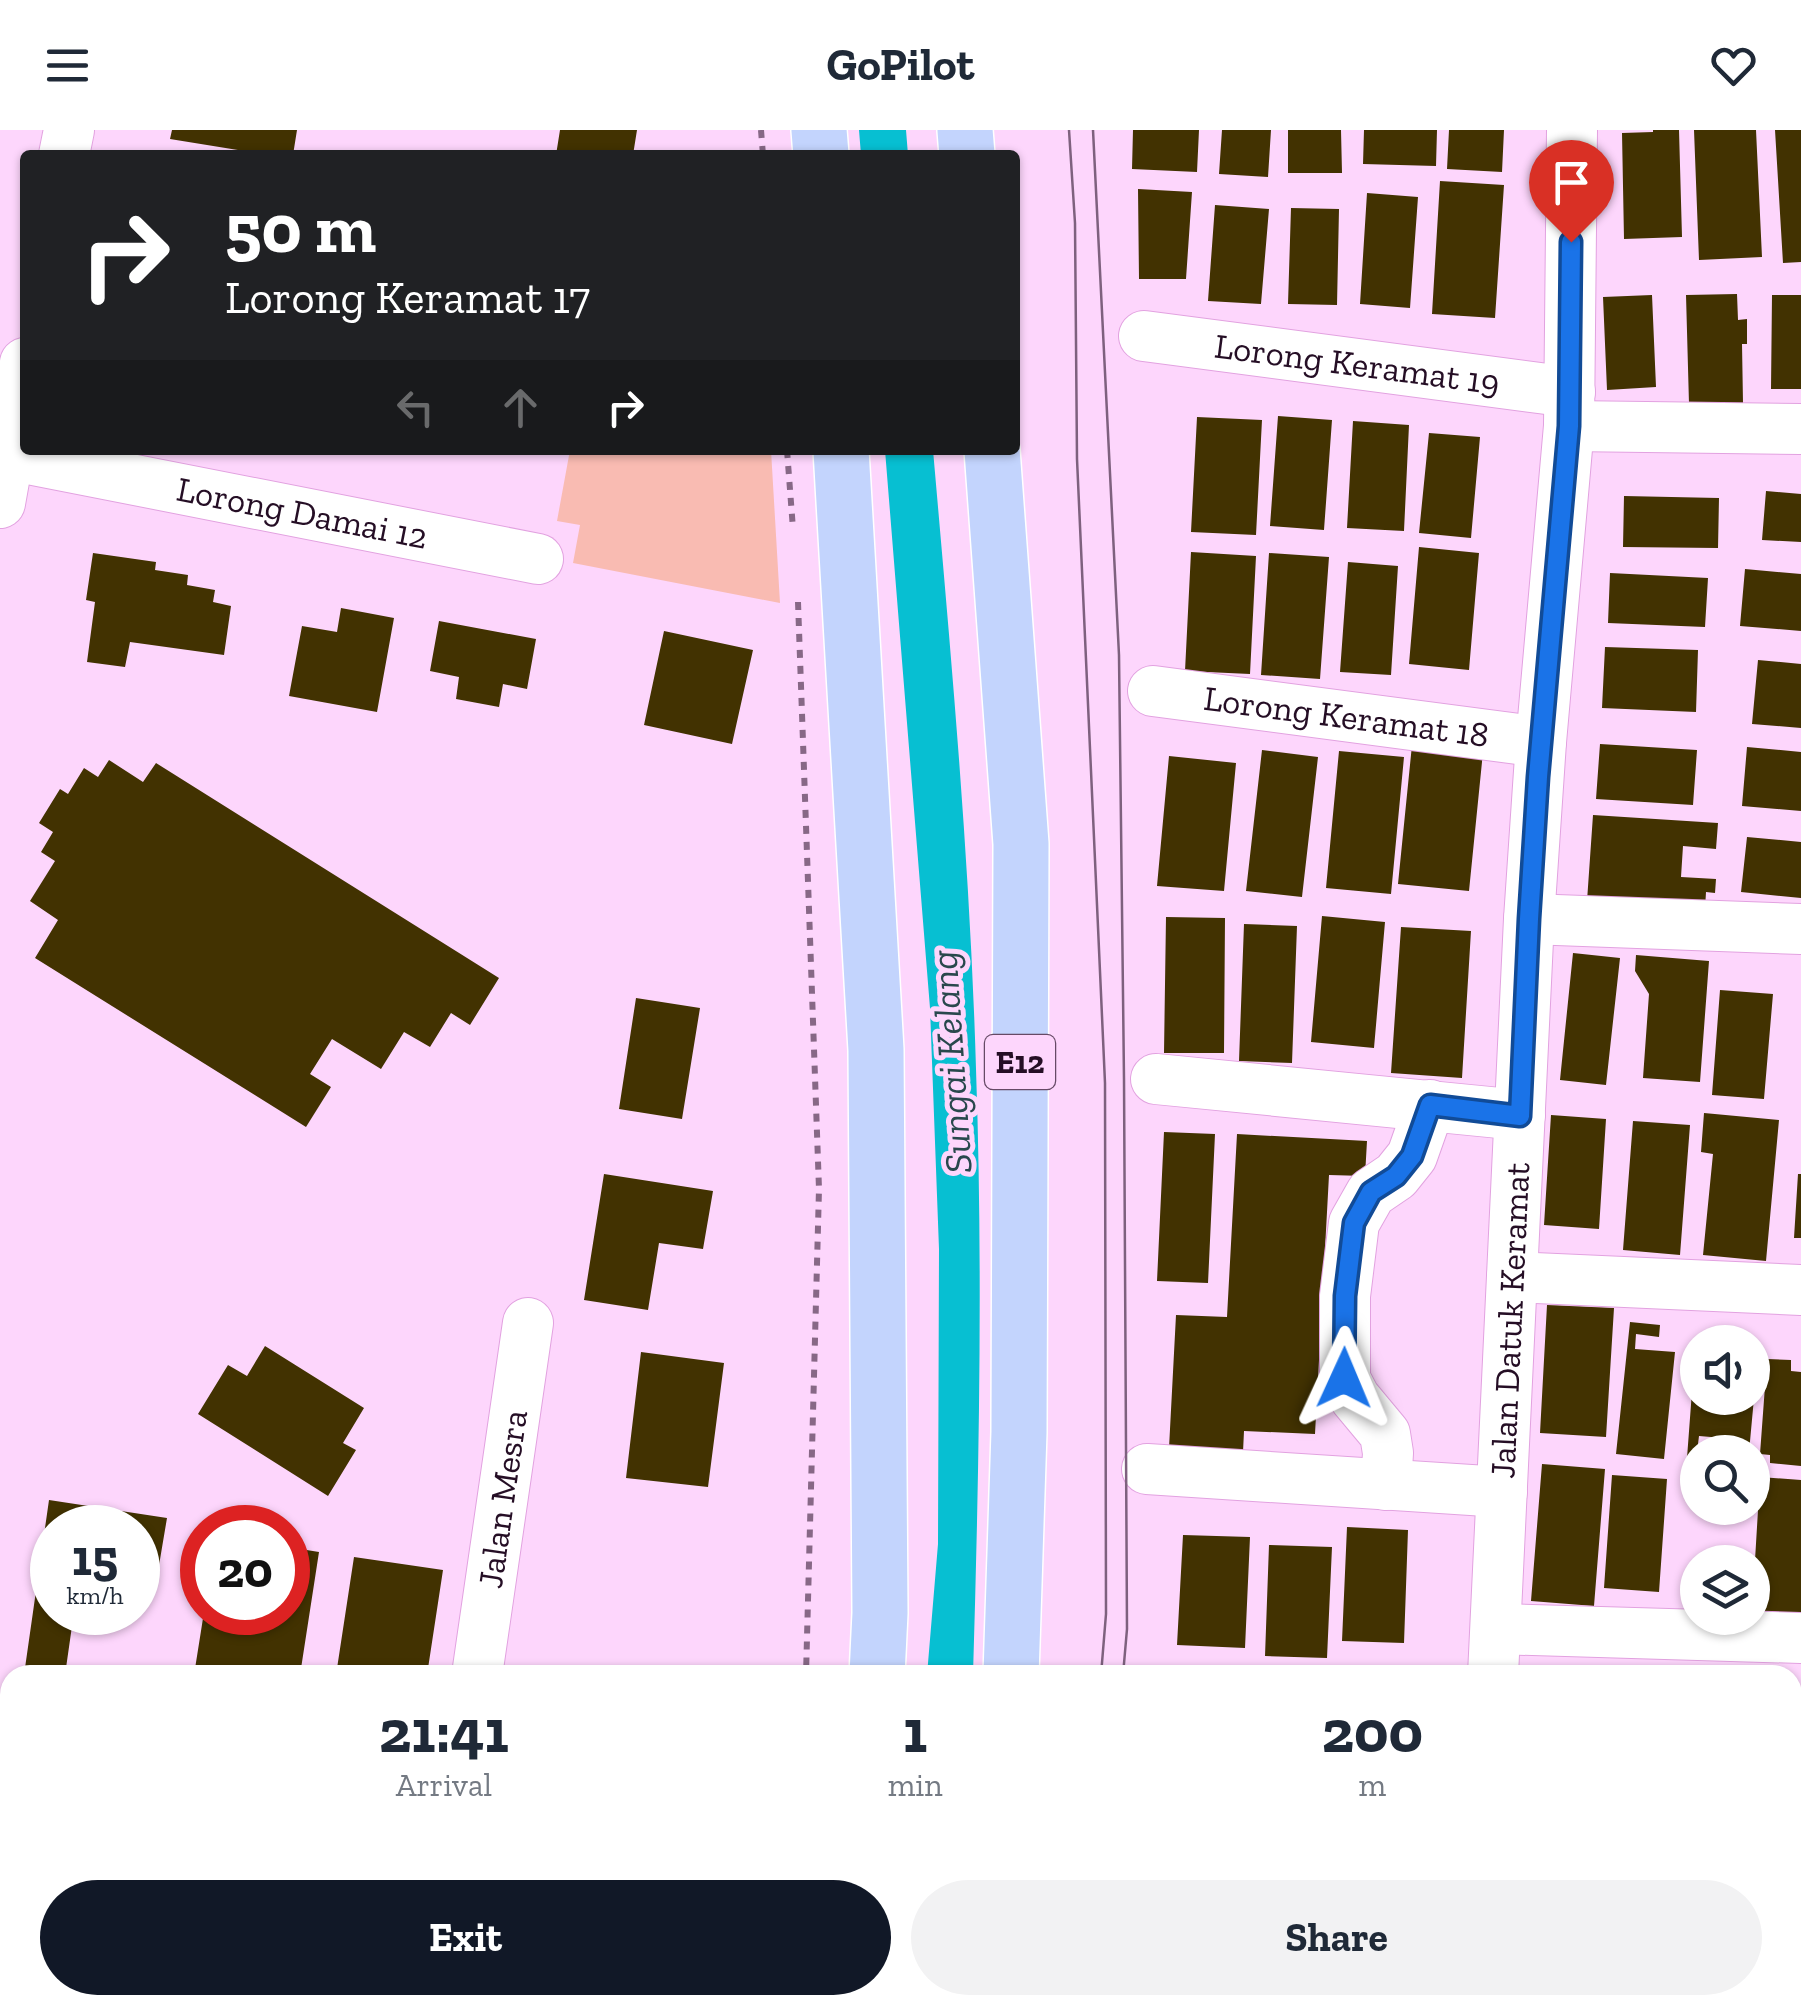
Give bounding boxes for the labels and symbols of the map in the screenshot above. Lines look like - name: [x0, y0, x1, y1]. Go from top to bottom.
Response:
- pin: [1529, 140, 1614, 243]
- street label: Lorong Keramat 19: [1212, 325, 1502, 404]
- street label: Lorong Damai 12: [173, 468, 431, 558]
- street label: Lorong Keramat 18: [1201, 677, 1491, 756]
- water label: Sungai Kelang: [920, 948, 982, 1175]
- road number: E12: [985, 1035, 1055, 1089]
- street label: Jalan Datuk Keramat: [1481, 1161, 1538, 1479]
- position arrow: [1292, 1326, 1396, 1430]
- street label: Jalan Mesra: [469, 1407, 536, 1591]
- speed limit sign: 20: [180, 1505, 310, 1635]

